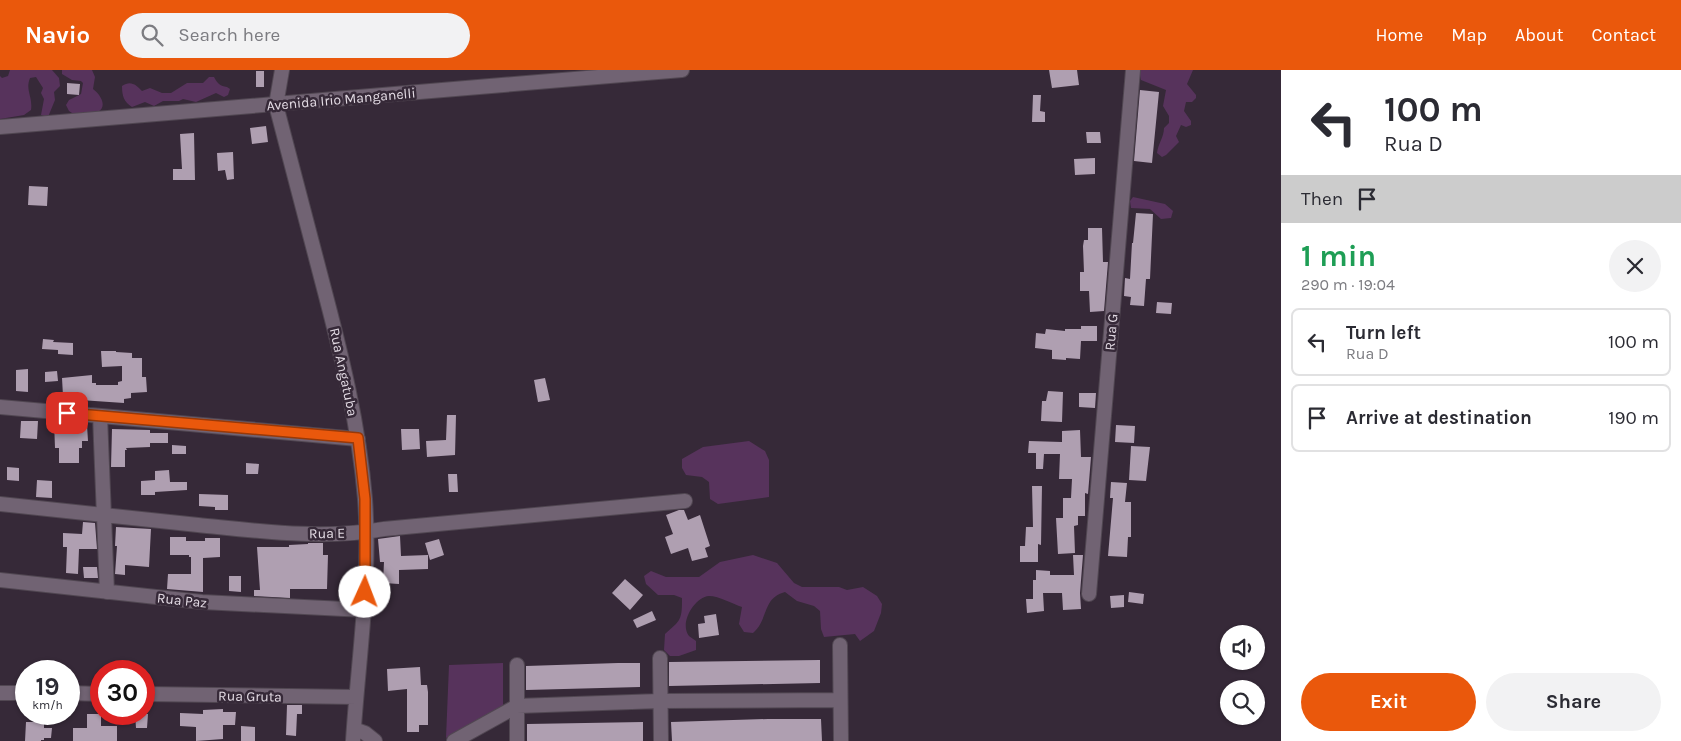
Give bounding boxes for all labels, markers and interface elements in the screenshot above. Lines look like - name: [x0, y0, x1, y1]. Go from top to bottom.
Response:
- search box: [120, 13, 470, 58]
- text: Navio: [25, 21, 90, 49]
- icon: search: [138, 21, 166, 49]
- text: Search here: [178, 24, 280, 46]
- text: Home: [1375, 24, 1423, 46]
- text: Map: [1451, 24, 1487, 46]
- text: About: [1515, 24, 1564, 46]
- text: Contact: [1592, 24, 1656, 46]
- street label: Avenida Irio Manganelli: [266, 85, 416, 114]
- text: 100 m: [1384, 89, 1483, 130]
- icon: left: [1301, 90, 1366, 155]
- text: Rua D: [1384, 131, 1443, 157]
- icon: arrive: [1353, 185, 1381, 213]
- text: Then: [1301, 188, 1343, 210]
- text: 1 min: [1301, 238, 1376, 274]
- button: close: [1609, 240, 1661, 292]
- text: 290 m · 19:04: [1301, 275, 1395, 294]
- street label: Rua G: [1101, 313, 1122, 351]
- text: Turn left: [1346, 322, 1421, 344]
- street label: Rua Angatuba: [326, 326, 361, 418]
- icon: left: [1303, 328, 1331, 356]
- text: 100 m: [1608, 331, 1659, 353]
- text: Rua D: [1346, 344, 1389, 363]
- pin: [46, 392, 88, 434]
- icon: arrive: [53, 399, 81, 427]
- icon: arrive: [1303, 404, 1331, 432]
- text: Arrive at destination: [1346, 407, 1532, 429]
- text: 190 m: [1608, 407, 1659, 429]
- street label: Rua E: [309, 525, 345, 542]
- position arrow: [338, 565, 390, 617]
- street label: Rua Paz: [156, 589, 208, 612]
- map controls: [1220, 625, 1265, 725]
- button: sound: [1220, 625, 1265, 670]
- speed limit sign: 30: [90, 660, 155, 725]
- text: 19: [35, 672, 60, 701]
- button: Exit: [1301, 673, 1476, 731]
- button: Share: [1486, 673, 1661, 731]
- button: search: [1220, 680, 1265, 725]
- street label: Rua Gruta: [218, 687, 282, 706]
- text: km/h: [32, 698, 63, 712]

